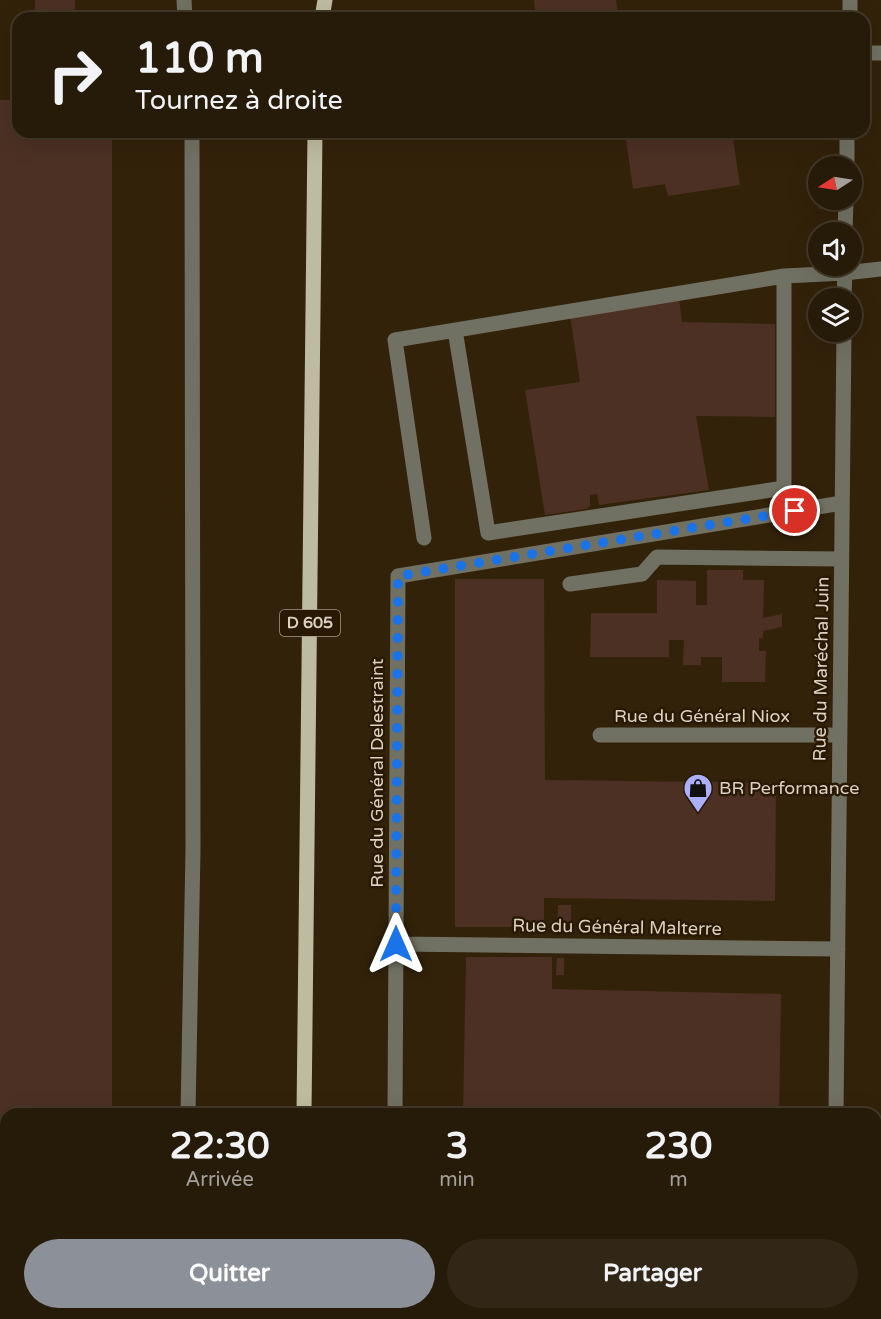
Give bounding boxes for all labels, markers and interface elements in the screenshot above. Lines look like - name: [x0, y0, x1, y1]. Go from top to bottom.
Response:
- text: 110 m: [135, 33, 264, 84]
- icon: right: [36, 36, 114, 114]
- text: Tournez à droite: [135, 84, 343, 117]
- north arrow: [808, 156, 862, 210]
- map controls: [808, 156, 862, 342]
- button: sound: [808, 222, 862, 276]
- button: layers: [808, 288, 862, 342]
- pin: [769, 485, 820, 536]
- icon: arrive: [778, 494, 811, 527]
- street label: Rue du Maréchal Juin: [808, 577, 834, 761]
- road number: D 605: [280, 610, 340, 636]
- street label: Rue du Général Delestraint: [366, 658, 388, 888]
- street label: Rue du Général Niox: [614, 705, 790, 727]
- shop icon: BR Performance: [682, 772, 714, 814]
- place label: BR Performance: [719, 777, 859, 799]
- position arrow: [364, 912, 428, 976]
- street label: Rue du Général Malterre: [512, 914, 722, 940]
- text: 22:30: [170, 1125, 270, 1168]
- text: 3: [446, 1125, 468, 1168]
- text: 230: [644, 1125, 712, 1168]
- text: Arrivée: [186, 1168, 254, 1192]
- text: min: [439, 1168, 475, 1192]
- text: m: [669, 1168, 688, 1192]
- button: Quitter: [24, 1239, 435, 1308]
- button: Partager: [447, 1239, 858, 1308]

